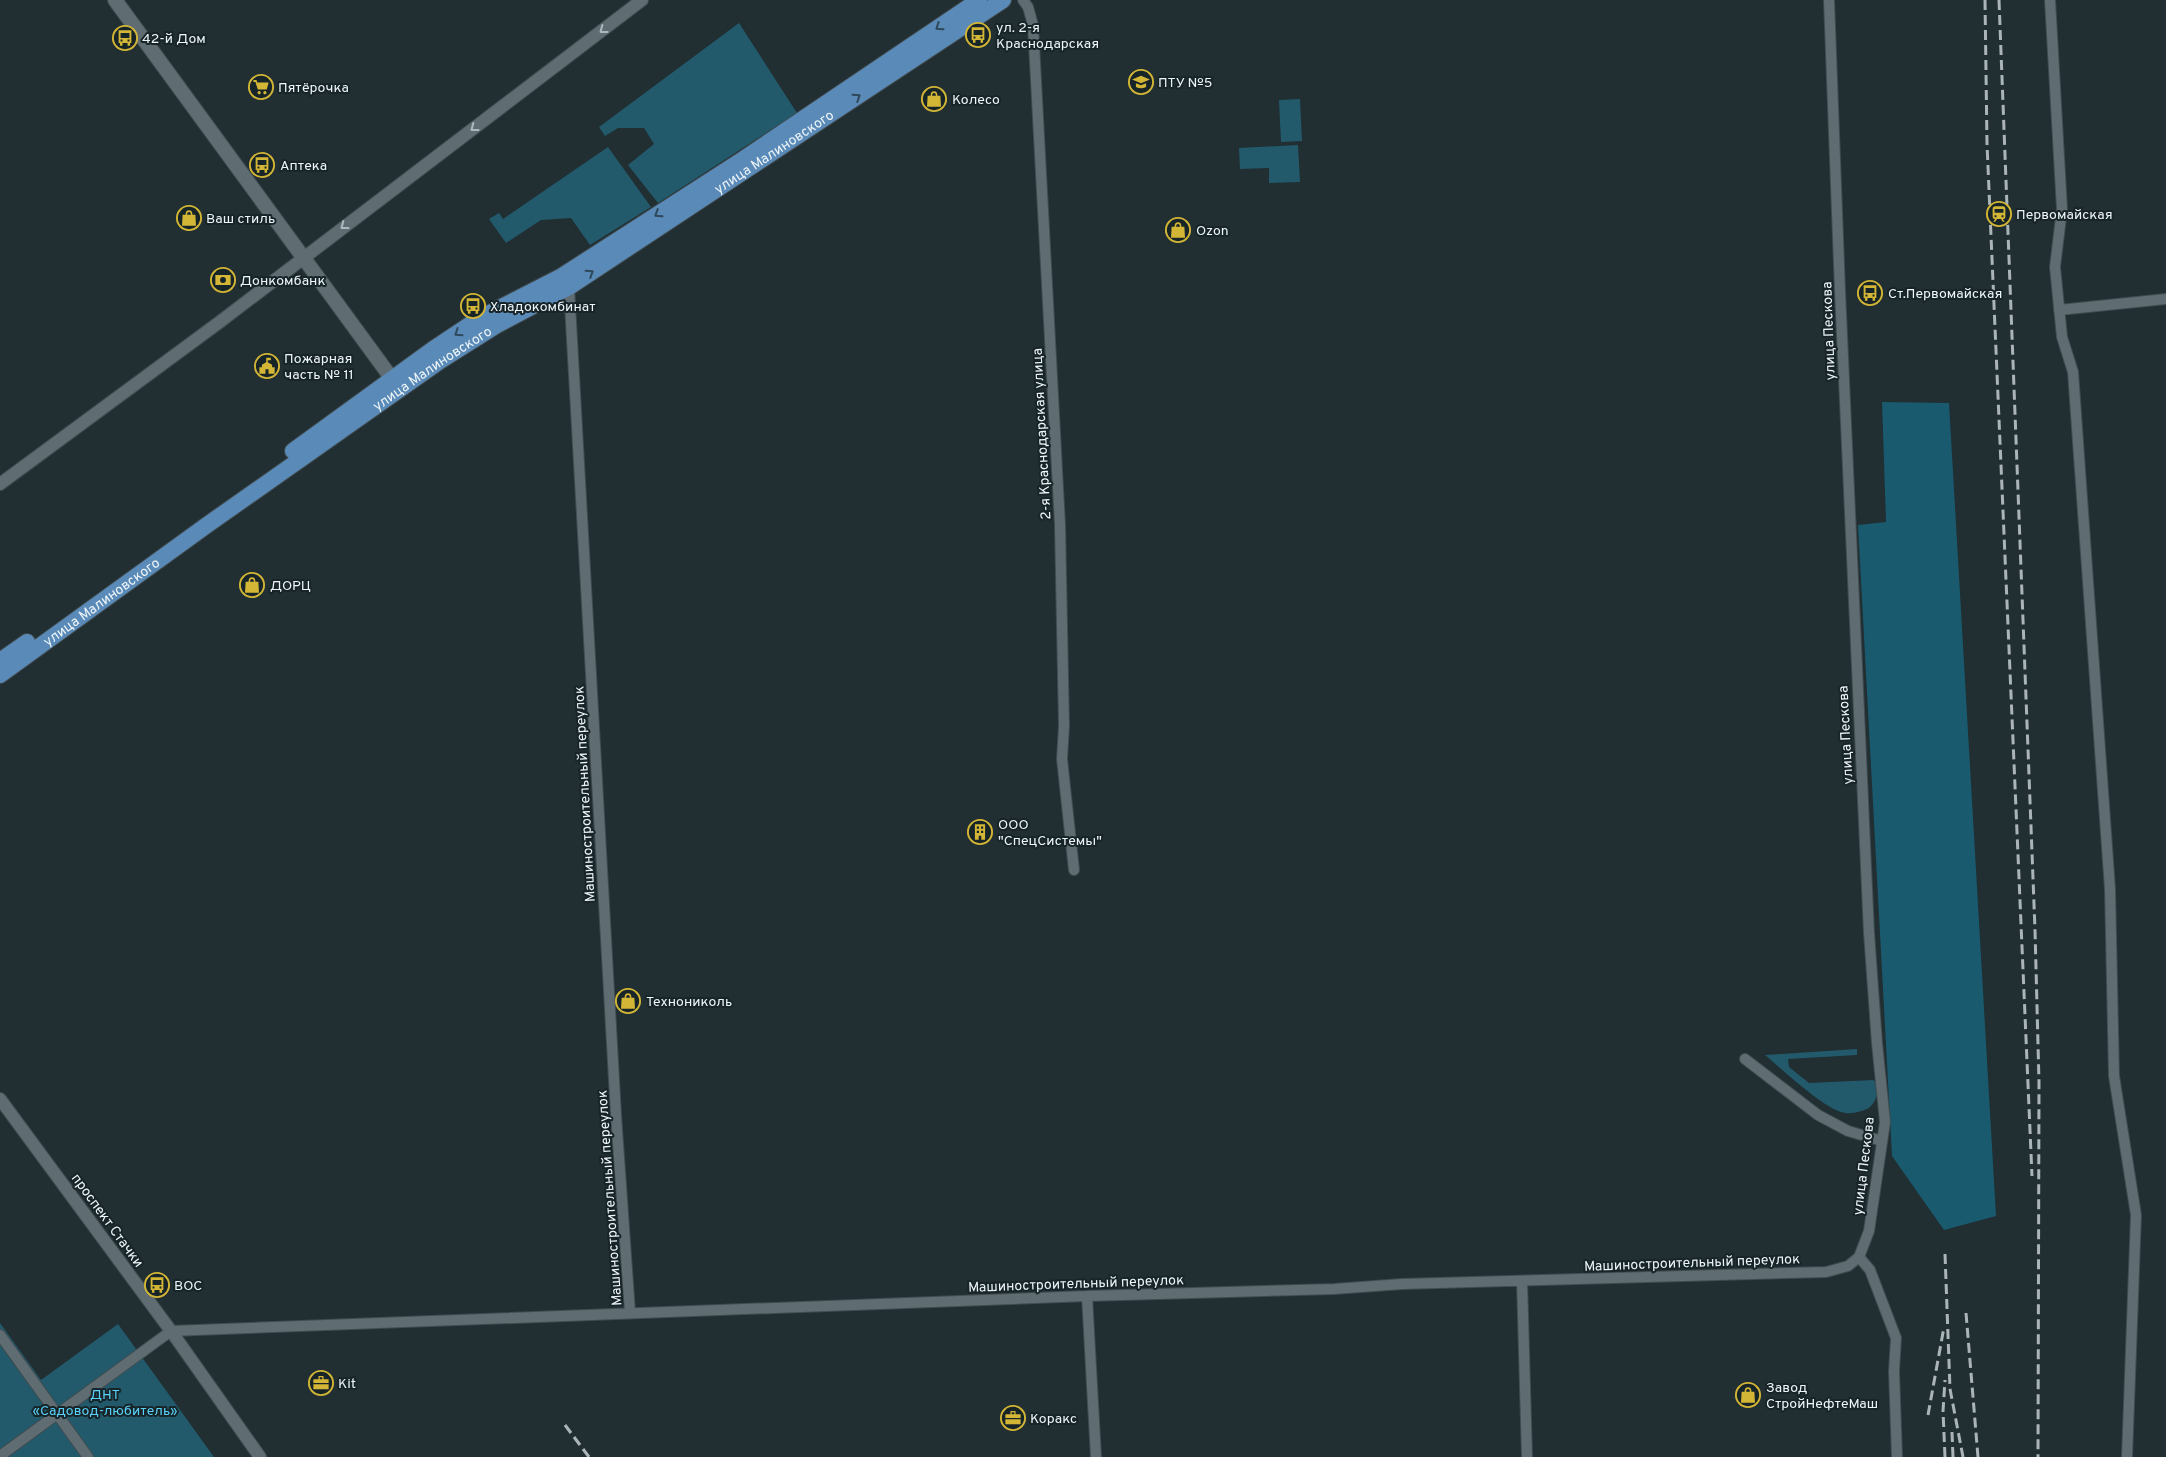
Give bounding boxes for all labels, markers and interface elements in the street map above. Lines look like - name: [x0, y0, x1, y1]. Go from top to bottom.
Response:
- place label: ул. 2-я Краснодарская: [996, 20, 1099, 53]
- one-way arrow: [935, 21, 944, 30]
- bus stop icon: ул. 2-я Краснодарская: [965, 22, 991, 48]
- one-way arrow: [600, 24, 609, 32]
- bus stop icon: 42-й Дом: [112, 25, 138, 51]
- place label: 42-й Дом: [142, 31, 206, 48]
- school or university icon: ПТУ №5: [1128, 69, 1154, 95]
- supermarket icon: Пятёрочка: [248, 74, 274, 100]
- place label: ПТУ №5: [1158, 75, 1213, 92]
- place label: Пятёрочка: [278, 80, 349, 97]
- shop icon: Колесо: [921, 86, 947, 112]
- place label: Колесо: [952, 92, 1000, 109]
- one-way arrow: [852, 94, 861, 103]
- street label: улица Малиновского: [712, 107, 838, 198]
- one-way arrow: [470, 122, 480, 131]
- bus stop icon: Аптека: [249, 152, 275, 178]
- place label: Аптека: [280, 158, 327, 175]
- station icon: Первомайская: [1986, 201, 2012, 227]
- shop icon: Ваш стиль: [176, 205, 202, 231]
- place label: Первомайская: [2016, 207, 2113, 224]
- one-way arrow: [654, 208, 663, 217]
- place label: Ваш стиль: [206, 211, 275, 228]
- shop icon: Ozon: [1165, 217, 1191, 243]
- one-way arrow: [340, 220, 350, 229]
- place label: Ozon: [1196, 223, 1229, 240]
- bank icon: Донкомбанк: [210, 267, 236, 293]
- one-way arrow: [585, 270, 594, 279]
- place label: Донкомбанк: [240, 273, 325, 290]
- bus stop icon: Ст.Первомайская: [1857, 280, 1883, 306]
- street label: улица Пескова: [1819, 281, 1840, 381]
- place label: Ст.Первомайская: [1888, 286, 2002, 303]
- bus stop icon: Хладокомбинат: [460, 293, 486, 319]
- place label: Хладокомбинат: [490, 299, 596, 316]
- street label: улица Малиновского: [370, 323, 496, 415]
- one-way arrow: [454, 326, 463, 336]
- street label: 2-я Краснодарская улица: [1030, 348, 1055, 520]
- place label: Пожарная часть № 11: [284, 351, 354, 384]
- public building icon: Пожарная часть № 11: [254, 353, 280, 379]
- street label: улица Малиновского: [41, 555, 164, 651]
- shop icon: ДОРЦ: [239, 572, 265, 598]
- place label: ДОРЦ: [270, 578, 311, 595]
- street label: улица Пескова: [1835, 685, 1858, 785]
- street label: Машиностроительный переулок: [571, 686, 600, 902]
- place label: ООО "СпецСистемы": [998, 817, 1102, 850]
- building icon: ООО "СпецСистемы": [967, 819, 993, 845]
- shop icon: Технониколь: [615, 988, 641, 1014]
- place label: Технониколь: [646, 994, 732, 1011]
- street label: Машиностроительный переулок: [594, 1090, 627, 1306]
- street label: улица Пескова: [1850, 1116, 1879, 1216]
- street label: проспект Стачки: [67, 1171, 147, 1271]
- street label: Машиностроительный переулок: [1584, 1251, 1800, 1276]
- bus stop icon: ВОС: [144, 1272, 170, 1298]
- street label: Машиностроительный переулок: [968, 1272, 1184, 1297]
- place label: ВОС: [174, 1278, 202, 1295]
- office icon: Kit: [308, 1370, 334, 1396]
- place label: Kit: [338, 1376, 356, 1393]
- place label: Завод СтройНефтеМаш: [1766, 1380, 1878, 1413]
- shop icon: Завод СтройНефтеМаш: [1735, 1382, 1761, 1408]
- park label: ДНТ «Садовод-любитель»: [33, 1387, 177, 1420]
- office icon: Коракс: [1000, 1405, 1026, 1431]
- place label: Коракс: [1030, 1411, 1077, 1428]

